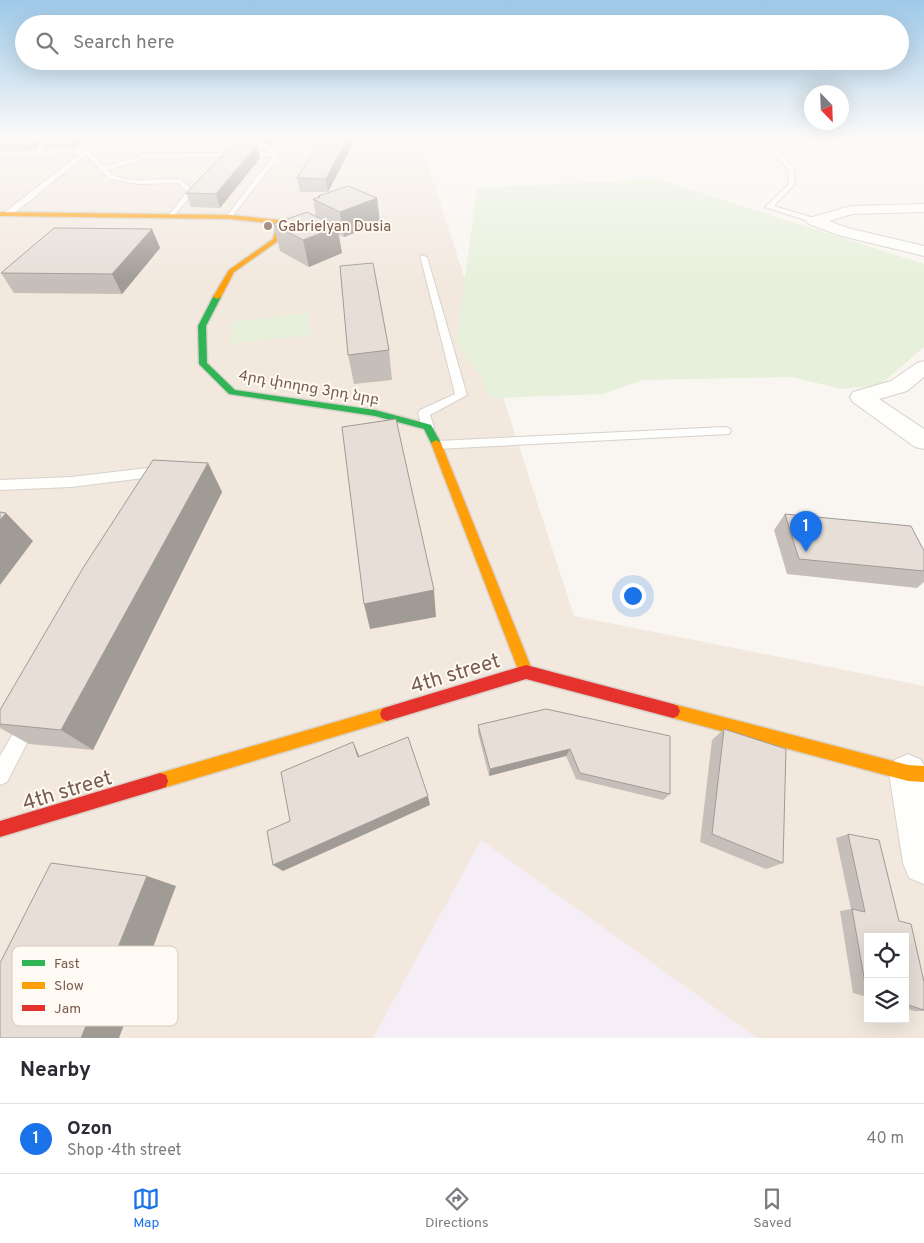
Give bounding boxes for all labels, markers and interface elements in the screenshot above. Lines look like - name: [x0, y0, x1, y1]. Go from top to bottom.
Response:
- search box: [15, 15, 909, 70]
- icon: search: [33, 29, 61, 57]
- text: Search here: [73, 31, 175, 55]
- north arrow: [804, 85, 849, 130]
- place label: Gabrielyan Dusia: [278, 218, 391, 237]
- marker: Gabrielyan Dusia: [262, 220, 274, 232]
- street label: 4րդ փողոց 3րդ նրբ: [237, 367, 381, 410]
- pin: 1: [790, 511, 822, 552]
- your location: [620, 583, 646, 609]
- street label: 4th street: [407, 648, 504, 701]
- street label: 4th street: [19, 765, 116, 818]
- map controls: [864, 933, 909, 1023]
- button: locate: [864, 933, 909, 978]
- legend: [12, 946, 178, 1026]
- text: Fast: [54, 956, 80, 973]
- text: Slow: [54, 978, 84, 995]
- button: layers: [864, 978, 909, 1023]
- text: Jam: [54, 1001, 81, 1018]
- text: Nearby: [20, 1057, 91, 1084]
- text: Ozon: [67, 1117, 112, 1141]
- text: 1: [33, 1129, 39, 1149]
- text: 40 m: [866, 1129, 904, 1149]
- text: Shop · 4th street: [67, 1141, 182, 1161]
- tab: Map: [132, 1185, 160, 1232]
- tab: Directions: [425, 1185, 489, 1232]
- tab: Saved: [753, 1185, 792, 1232]

